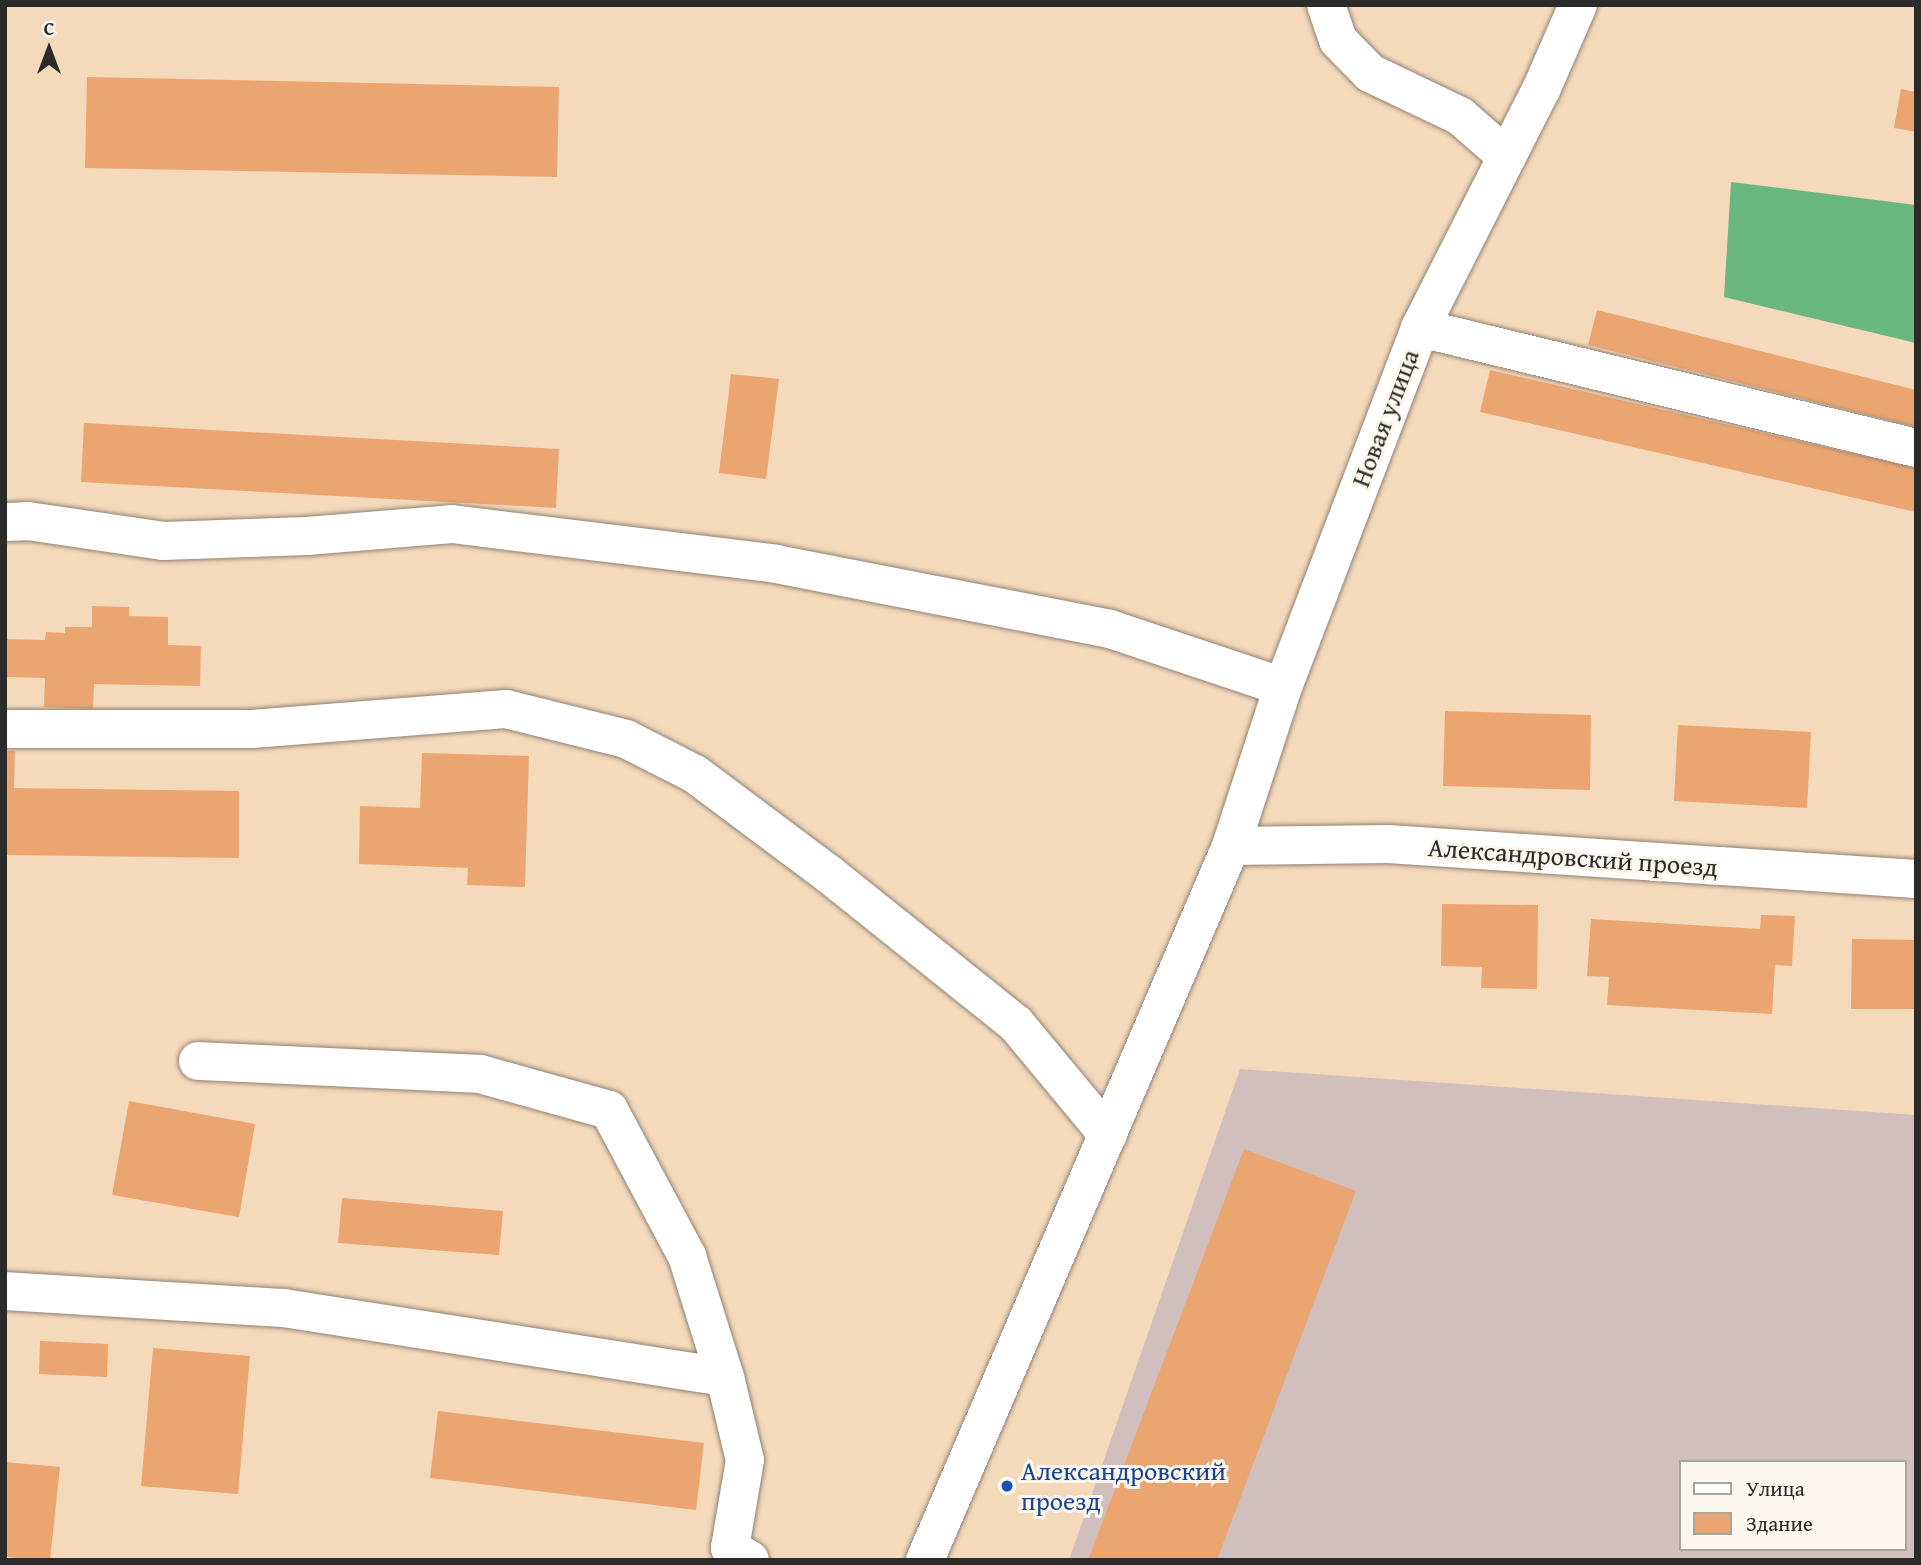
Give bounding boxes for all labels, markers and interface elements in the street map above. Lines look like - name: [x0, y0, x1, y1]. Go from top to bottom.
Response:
- north arrow: [14, 14, 84, 84]
- text: С: [44, 14, 54, 42]
- street label: Новая улица: [1345, 345, 1425, 491]
- street label: Александровский проезд: [1427, 831, 1719, 883]
- place label: Александровский проезд: [1021, 1455, 1226, 1516]
- legend: [1680, 1460, 1907, 1551]
- text: Улица: [1746, 1473, 1805, 1504]
- marker: Александровский проезд: [999, 1478, 1015, 1494]
- text: Здание: [1746, 1508, 1813, 1539]

